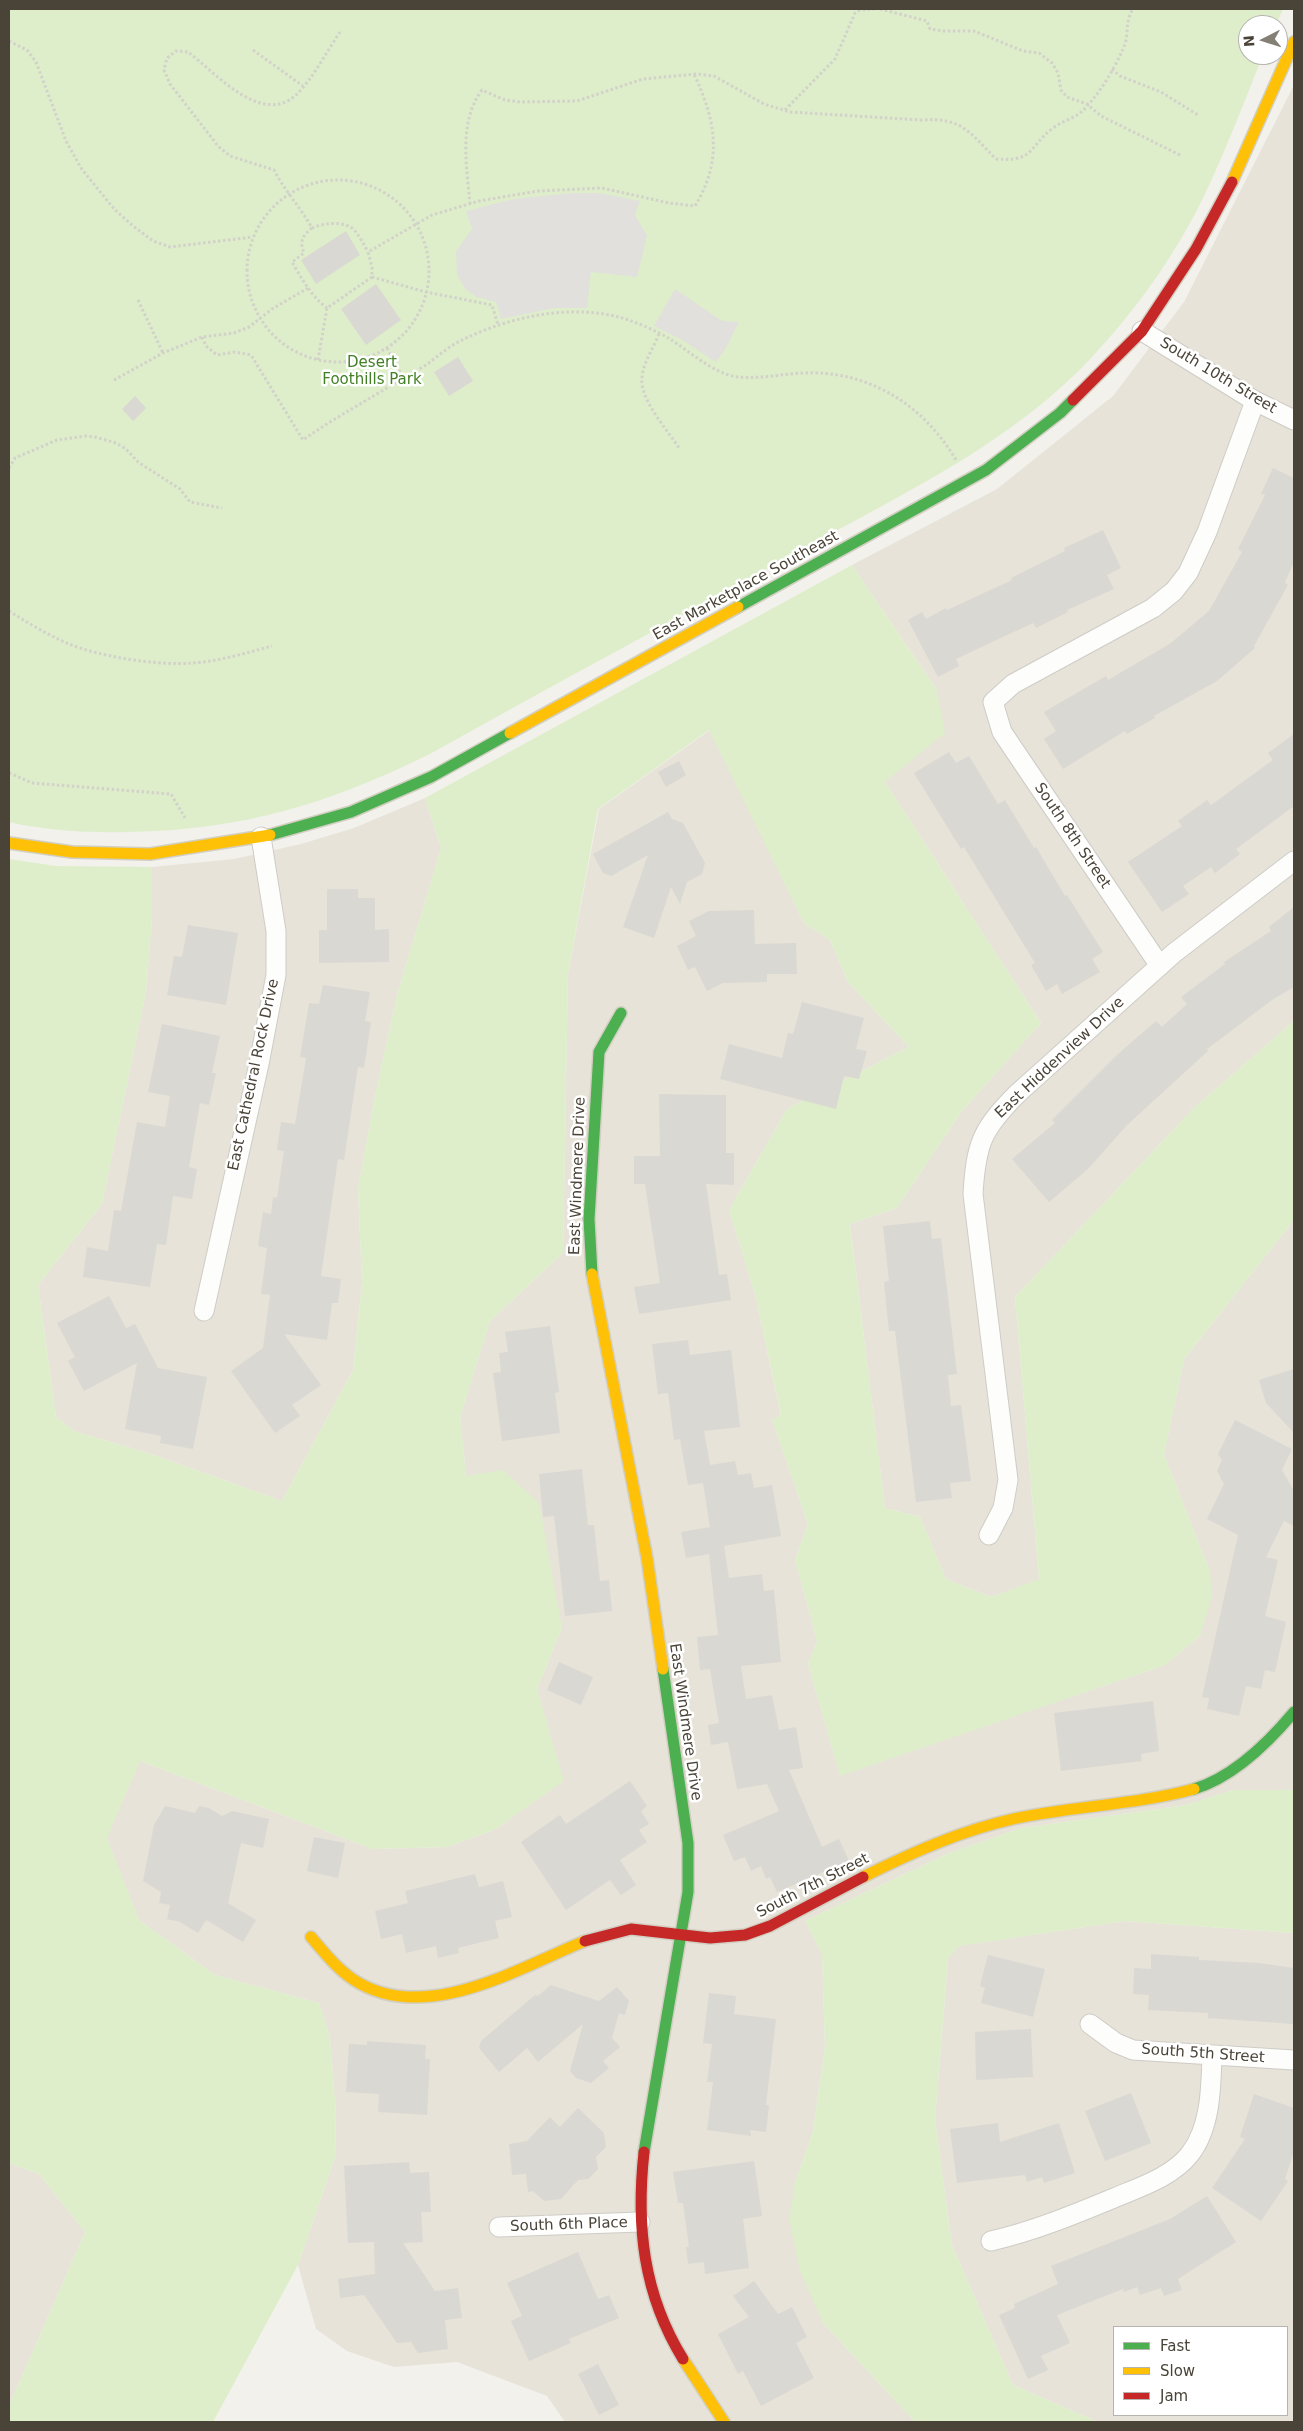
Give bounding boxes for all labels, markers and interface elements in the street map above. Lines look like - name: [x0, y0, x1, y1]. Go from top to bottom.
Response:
- north arrow: [1238, 15, 1288, 65]
- text: N: [1241, 35, 1258, 48]
- street label: South 10th Street: [1156, 334, 1280, 418]
- park label: Desert Foothills Park: [322, 354, 422, 389]
- street label: East Marketplace Southeast: [650, 527, 842, 645]
- street label: South 8th Street: [1030, 780, 1114, 892]
- street label: East Cathedral Rock Drive: [225, 977, 283, 1173]
- street label: East Hiddenview Drive: [992, 994, 1128, 1122]
- street label: East Windmere Drive: [566, 1096, 590, 1256]
- street label: East Windmere Drive: [665, 1642, 705, 1802]
- street label: South 7th Street: [754, 1850, 872, 1922]
- street label: South 5th Street: [1141, 2041, 1265, 2067]
- street label: South 6th Place: [510, 2214, 628, 2236]
- legend: [1113, 2326, 1288, 2416]
- text: Fast: [1160, 2337, 1190, 2355]
- text: Slow: [1160, 2362, 1195, 2380]
- text: Jam: [1160, 2387, 1188, 2405]

